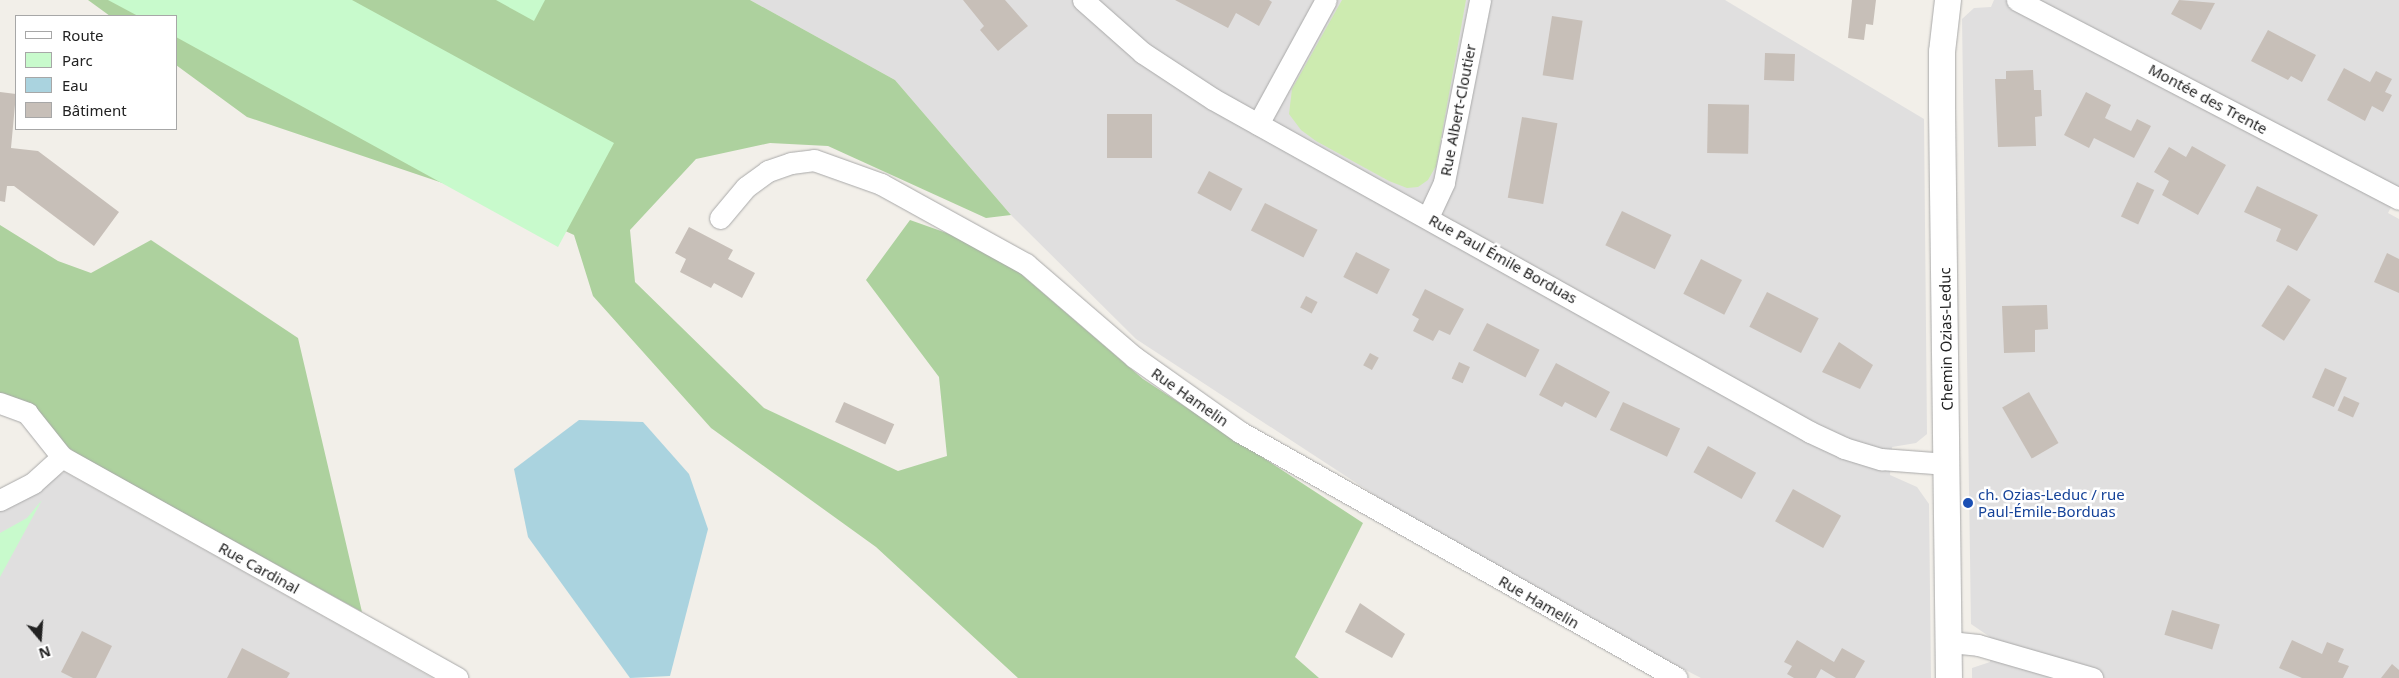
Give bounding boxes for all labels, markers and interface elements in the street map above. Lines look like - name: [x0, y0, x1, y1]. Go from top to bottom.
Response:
- legend: [15, 15, 178, 130]
- text: Route: [62, 25, 104, 45]
- street label: Rue Albert-Cloutier: [1436, 42, 1480, 178]
- text: Parc: [62, 50, 93, 70]
- street label: Montée des Trente: [2145, 60, 2271, 138]
- text: Eau: [62, 75, 88, 95]
- text: Bâtiment: [62, 100, 127, 120]
- street label: Rue Paul Émile Borduas: [1426, 211, 1580, 307]
- street label: Chemin Ozias-Leduc: [1936, 267, 1956, 411]
- street label: Rue Hamelin: [1148, 364, 1232, 430]
- place label: ch. Ozias-Leduc / rue Paul-Émile-Borduas: [1978, 485, 2125, 520]
- marker: ch. Ozias-Leduc / rue Paul-Émile-Borduas: [1962, 497, 1974, 509]
- street label: Rue Cardinal: [216, 538, 302, 598]
- street label: Rue Hamelin: [1496, 572, 1582, 632]
- north arrow: [15, 613, 65, 663]
- text: N: [36, 642, 53, 664]

